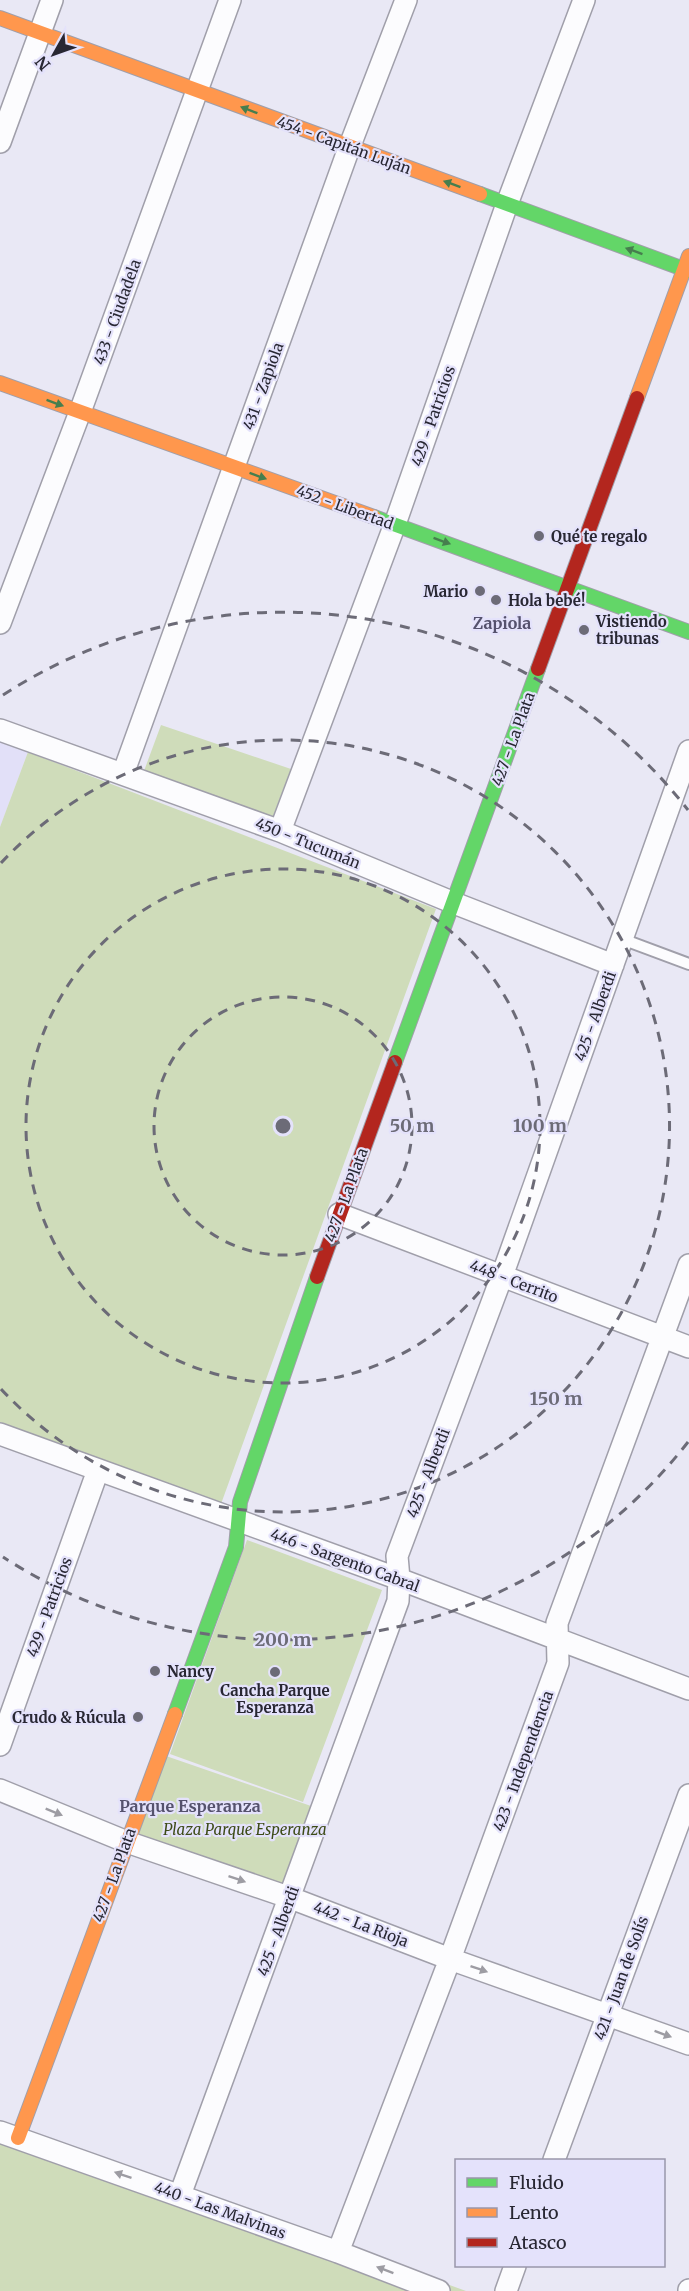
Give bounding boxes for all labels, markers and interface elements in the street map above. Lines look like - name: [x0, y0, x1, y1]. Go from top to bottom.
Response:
- north arrow: [24, 24, 84, 84]
- text: N: [31, 52, 54, 75]
- one-way arrow: [240, 105, 258, 114]
- street label: 454 - Capitán Luján: [274, 112, 414, 178]
- one-way arrow: [443, 179, 461, 189]
- one-way arrow: [625, 246, 643, 255]
- street label: 433 - Ciudadela: [89, 257, 145, 367]
- street label: 431 - Zapiola: [238, 340, 288, 432]
- street label: 429 - Patricios: [407, 363, 459, 469]
- one-way arrow: [46, 399, 64, 408]
- one-way arrow: [250, 471, 268, 481]
- street label: 452 - Libertad: [294, 481, 396, 533]
- place label: Qué te regalo: [551, 527, 647, 546]
- marker: Qué te regalo: [532, 529, 546, 543]
- one-way arrow: [433, 537, 451, 547]
- place label: Mario: [423, 582, 468, 601]
- marker: Mario: [473, 584, 487, 598]
- place label: Hola bebé!: [508, 591, 585, 610]
- marker: Hola bebé!: [489, 593, 503, 607]
- place label: Vistiendo tribunas: [595, 612, 667, 648]
- district label: Zapiola: [473, 613, 531, 633]
- marker: Vistiendo tribunas: [577, 623, 591, 637]
- street label: 427 - La Plata: [487, 689, 539, 789]
- street label: 450 - Tucumán: [253, 813, 363, 873]
- street label: 425 - Alberdi: [570, 968, 620, 1064]
- text: 50 m: [390, 1114, 434, 1137]
- text: 100 m: [513, 1114, 567, 1137]
- centre of rings: [273, 1116, 293, 1136]
- street label: 427 - La Plata: [320, 1145, 372, 1245]
- street label: 448 - Cerrito: [467, 1255, 561, 1307]
- text: 150 m: [530, 1387, 582, 1410]
- street label: 425 - Alberdi: [402, 1426, 454, 1520]
- street label: 446 - Sargento Cabral: [268, 1524, 423, 1596]
- street label: 429 - Patricios: [22, 1554, 76, 1660]
- text: 200 m: [255, 1628, 311, 1651]
- place label: Nancy: [167, 1662, 214, 1681]
- marker: Nancy: [148, 1664, 162, 1678]
- marker: Cancha Parque Esperanza: [268, 1665, 282, 1679]
- place label: Cancha Parque Esperanza: [220, 1681, 330, 1717]
- street label: 423 - Independencia: [489, 1688, 557, 1834]
- place label: Crudo & Rúcula: [12, 1708, 127, 1727]
- marker: Crudo & Rúcula: [131, 1710, 145, 1724]
- district label: Parque Esperanza: [119, 1796, 261, 1816]
- one-way arrow: [45, 1808, 63, 1817]
- park label: Plaza Parque Esperanza: [163, 1820, 327, 1839]
- street label: 427 - La Plata: [88, 1825, 140, 1925]
- one-way arrow: [228, 1875, 246, 1885]
- street label: 425 - Alberdi: [253, 1883, 303, 1979]
- street label: 442 - La Rioja: [311, 1897, 411, 1951]
- street label: 421 - Juan de Solís: [590, 1913, 652, 2043]
- one-way arrow: [470, 1964, 488, 1974]
- one-way arrow: [654, 2030, 672, 2040]
- legend: [455, 2159, 665, 2267]
- one-way arrow: [113, 2169, 131, 2179]
- text: Fluido: [509, 2171, 564, 2194]
- street label: 440 - Las Malvinas: [152, 2177, 288, 2243]
- text: Lento: [509, 2201, 559, 2224]
- text: Atasco: [508, 2231, 567, 2254]
- one-way arrow: [376, 2265, 394, 2274]

